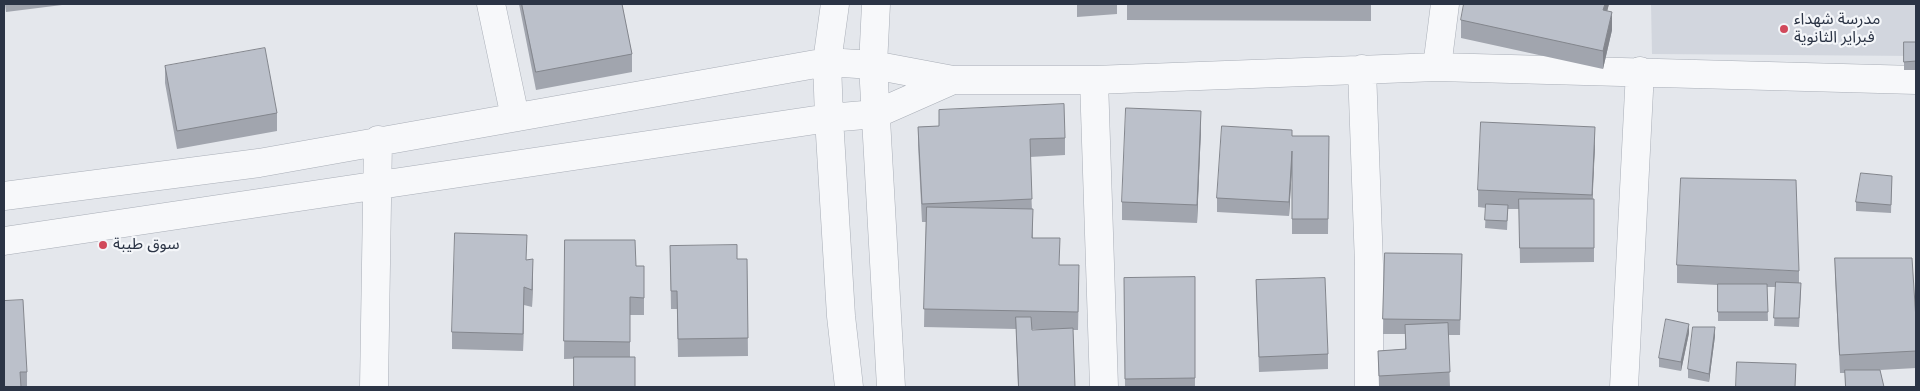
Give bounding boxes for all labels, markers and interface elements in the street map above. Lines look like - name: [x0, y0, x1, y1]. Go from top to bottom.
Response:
- place label: مدرسة شهداء فبراير الثانوية: [1794, 10, 1880, 48]
- marker: مدرسة شهداء فبراير الثانوية: [1778, 23, 1790, 35]
- place label: سوق طيبة: [113, 235, 180, 255]
- marker: سوق طيبة: [97, 239, 109, 251]

